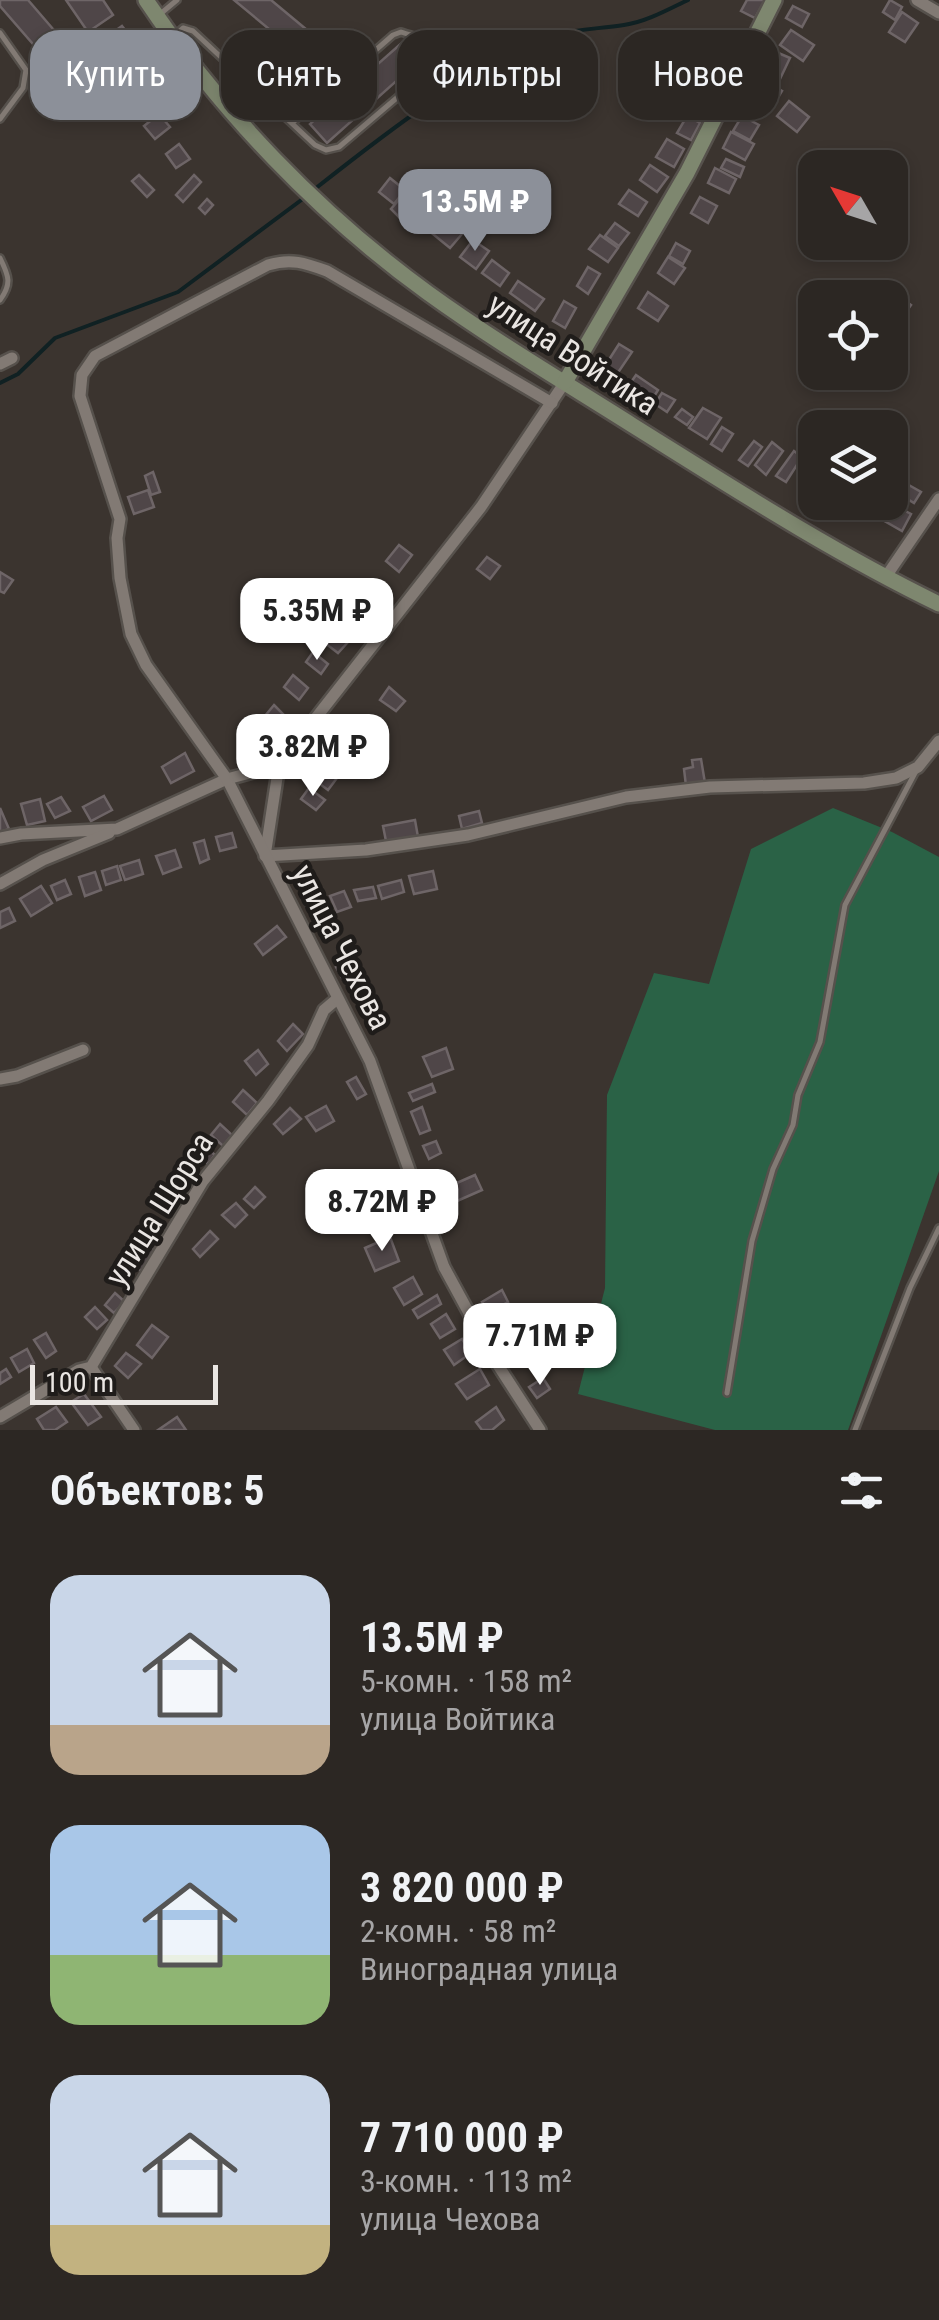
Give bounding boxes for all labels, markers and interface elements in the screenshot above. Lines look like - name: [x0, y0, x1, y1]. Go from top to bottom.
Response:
- chip: Купить: [30, 30, 201, 120]
- chip: Снять: [221, 30, 377, 120]
- chip: Фильтры: [397, 30, 598, 120]
- chip: Новое: [618, 30, 779, 120]
- north arrow: [798, 150, 908, 260]
- map controls: [798, 150, 908, 520]
- pin: 13.5M ₽: [383, 169, 567, 254]
- text: 13.5M ₽: [420, 182, 530, 220]
- button: locate: [798, 280, 908, 390]
- street label: улица Войтика: [481, 285, 665, 423]
- button: layers: [798, 410, 908, 520]
- pin: 5.35M ₽: [225, 578, 409, 663]
- text: 5.35M ₽: [262, 591, 372, 629]
- pin: 3.82M ₽: [221, 714, 405, 799]
- text: 3.82M ₽: [258, 727, 368, 765]
- street label: улица Чехова: [284, 858, 400, 1036]
- street label: улица Щорса: [97, 1125, 221, 1293]
- pin: 8.72M ₽: [290, 1169, 474, 1254]
- text: 8.72M ₽: [327, 1182, 437, 1220]
- pin: 7.71M ₽: [448, 1303, 632, 1388]
- text: 7.71M ₽: [485, 1316, 595, 1354]
- scale bar: [30, 1360, 218, 1404]
- text: 100 m: [45, 1366, 114, 1399]
- icon: filters: [834, 1463, 889, 1518]
- text: Объектов: 5: [50, 1466, 264, 1515]
- text: 13.5M ₽: [360, 1613, 504, 1662]
- icon: home: [130, 1615, 250, 1735]
- text: 5-комн. · 158 m²: [360, 1662, 572, 1700]
- text: улица Войтика: [360, 1700, 555, 1738]
- text: 3 820 000 ₽: [360, 1863, 564, 1912]
- icon: home: [130, 1865, 250, 1985]
- text: 2-комн. · 58 m²: [360, 1912, 556, 1950]
- text: Виноградная улица: [360, 1950, 618, 1988]
- text: 7 710 000 ₽: [360, 2113, 564, 2162]
- icon: home: [130, 2115, 250, 2235]
- text: 3-комн. · 113 m²: [360, 2162, 572, 2200]
- text: улица Чехова: [360, 2200, 540, 2238]

